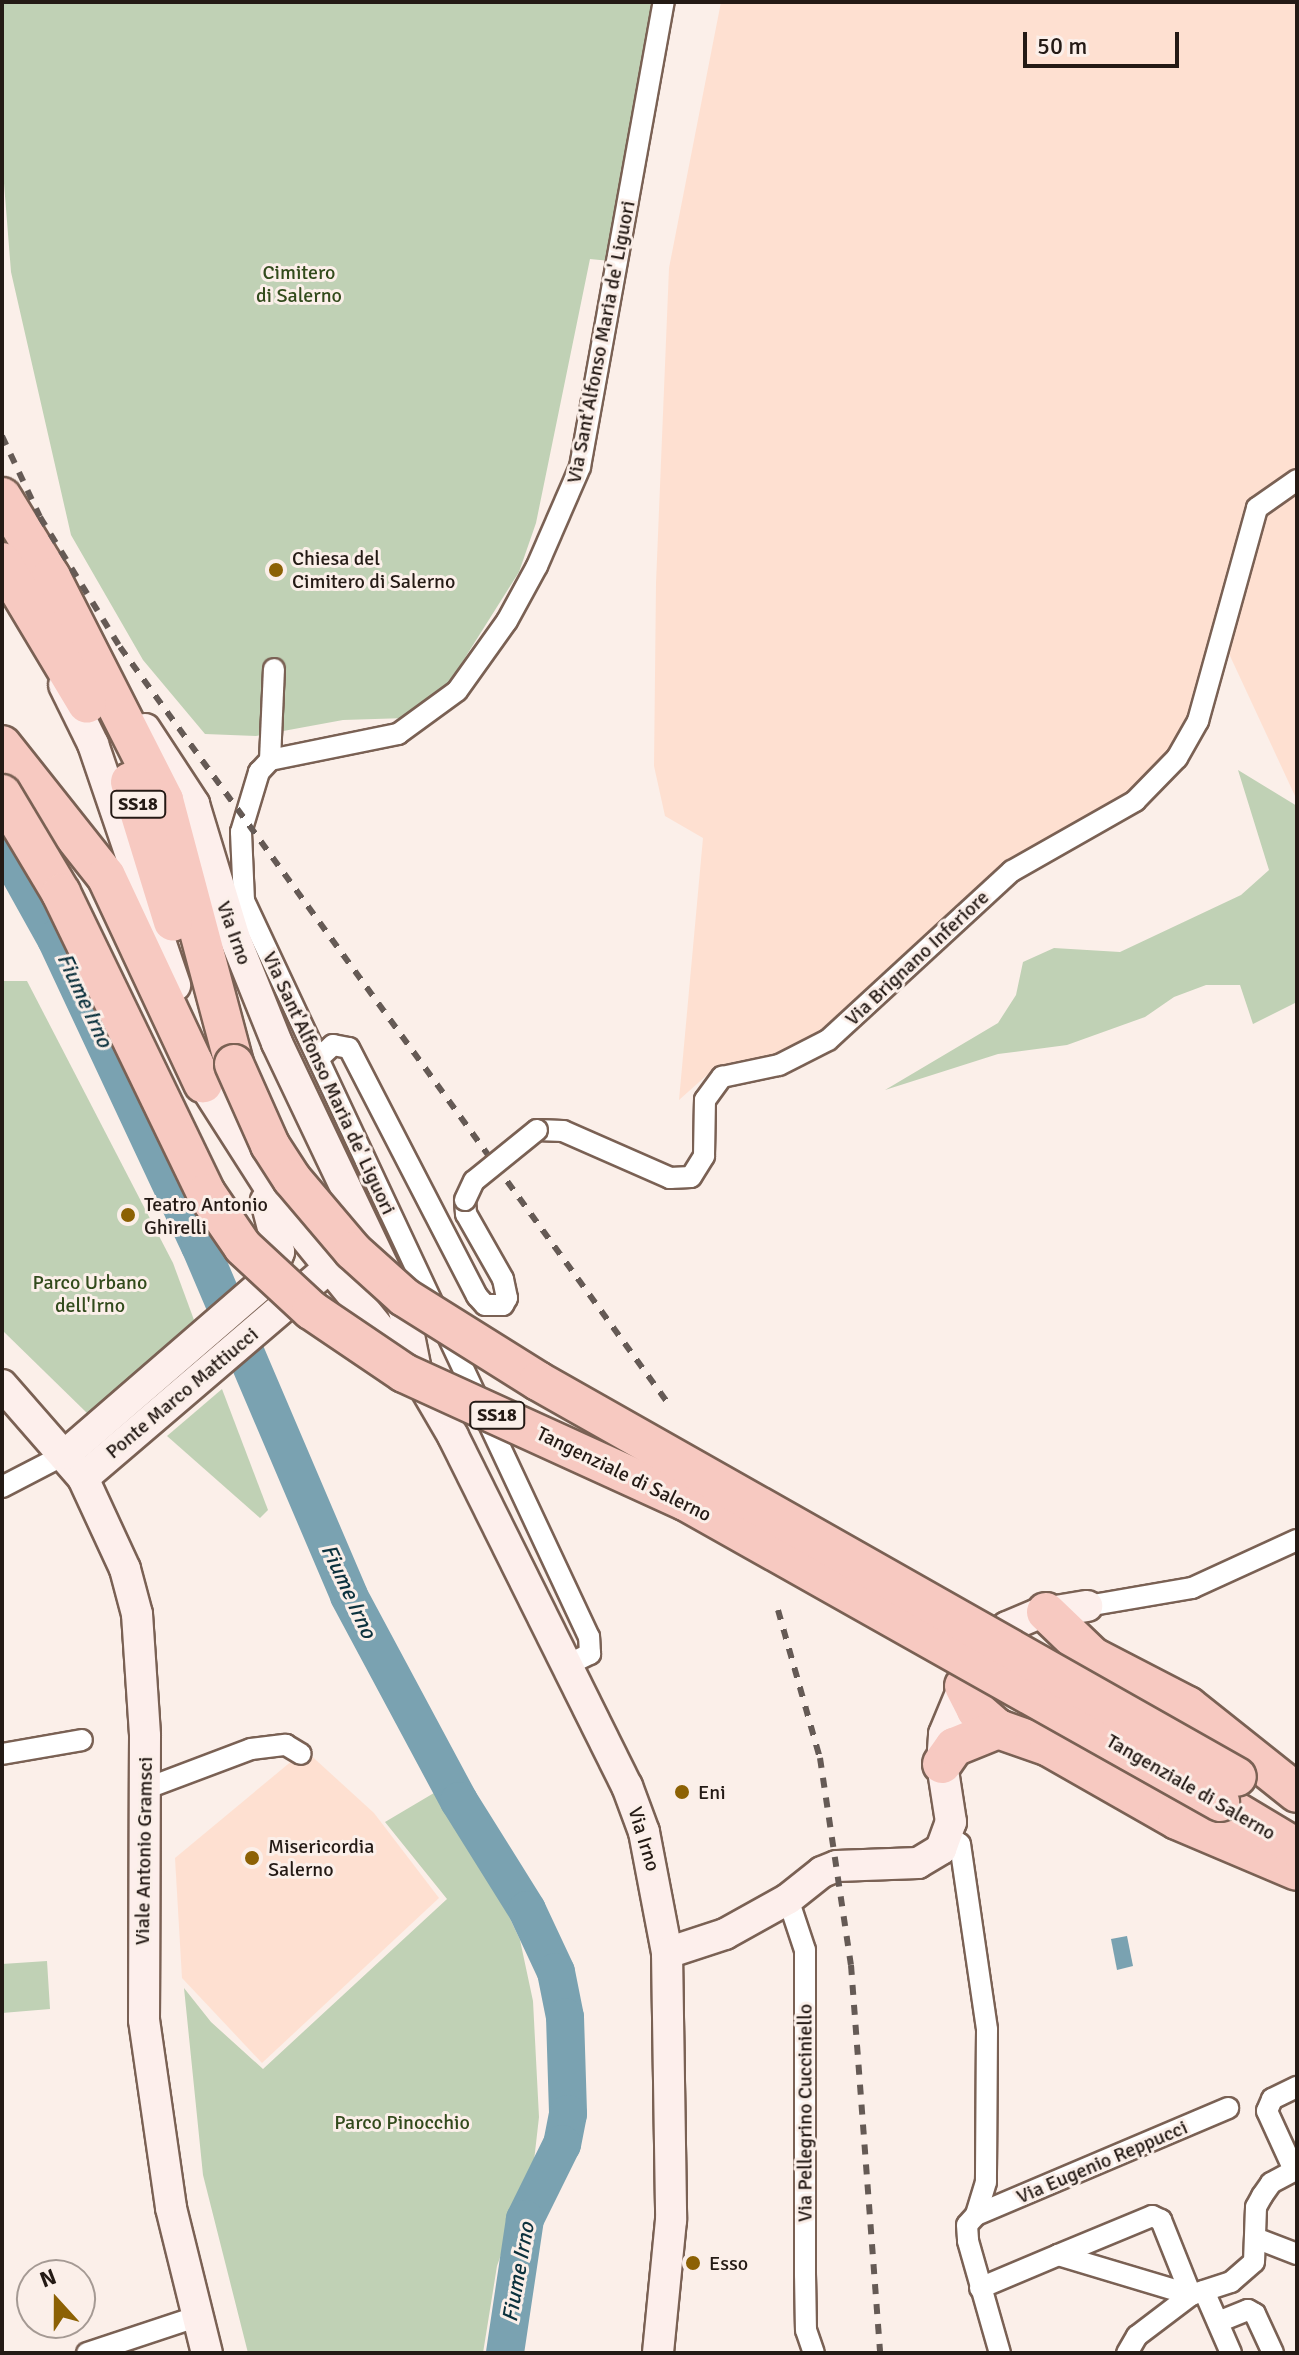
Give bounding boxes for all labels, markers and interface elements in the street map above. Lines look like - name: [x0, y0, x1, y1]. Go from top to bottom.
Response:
- scale bar: [1027, 16, 1183, 66]
- text: 50 m: [1037, 31, 1087, 61]
- street label: Via Sant'Alfonso Maria de' Liguori: [562, 199, 640, 485]
- park label: Cimitero di Salerno: [256, 260, 342, 307]
- place label: Chiesa del Cimitero di Salerno: [292, 546, 455, 593]
- marker: Chiesa del Cimitero di Salerno: [267, 561, 285, 579]
- road number: SS18: [110, 790, 166, 818]
- street label: Via Brignano Inferiore: [840, 885, 994, 1031]
- street label: Via Irno: [211, 898, 257, 968]
- street label: Via Sant'Alfonso Maria de' Liguori: [257, 948, 401, 1218]
- water label: Fiume Irno: [52, 949, 118, 1051]
- place label: Teatro Antonio Ghirelli: [144, 1192, 268, 1239]
- marker: Teatro Antonio Ghirelli: [119, 1206, 137, 1224]
- park label: Parco Urbano dell'Irno: [33, 1270, 147, 1317]
- street label: Ponte Marco Mattiucci: [101, 1322, 263, 1464]
- road number: SS18: [469, 1401, 525, 1429]
- street label: Tangenziale di Salerno: [533, 1421, 715, 1527]
- water label: Fiume Irno: [316, 1540, 382, 1642]
- street label: Tangenziale di Salerno: [1102, 1729, 1280, 1845]
- street label: Viale Antonio Gramsci: [130, 1757, 158, 1945]
- place label: Eni: [698, 1780, 726, 1804]
- marker: Eni: [673, 1783, 691, 1801]
- street label: Via Irno: [623, 1804, 665, 1874]
- place label: Misericordia Salerno: [268, 1834, 374, 1881]
- marker: Misericordia Salerno: [243, 1849, 261, 1867]
- street label: Via Pellegrino Cucciniello: [793, 2004, 817, 2222]
- park label: Parco Pinocchio: [334, 2110, 470, 2134]
- street label: Via Eugenio Reppucci: [1013, 2115, 1191, 2209]
- water label: Fiume Irno: [496, 2220, 540, 2324]
- place label: Esso: [709, 2251, 748, 2275]
- marker: Esso: [684, 2254, 702, 2272]
- north arrow: [16, 2259, 96, 2339]
- text: N: [36, 2263, 60, 2293]

